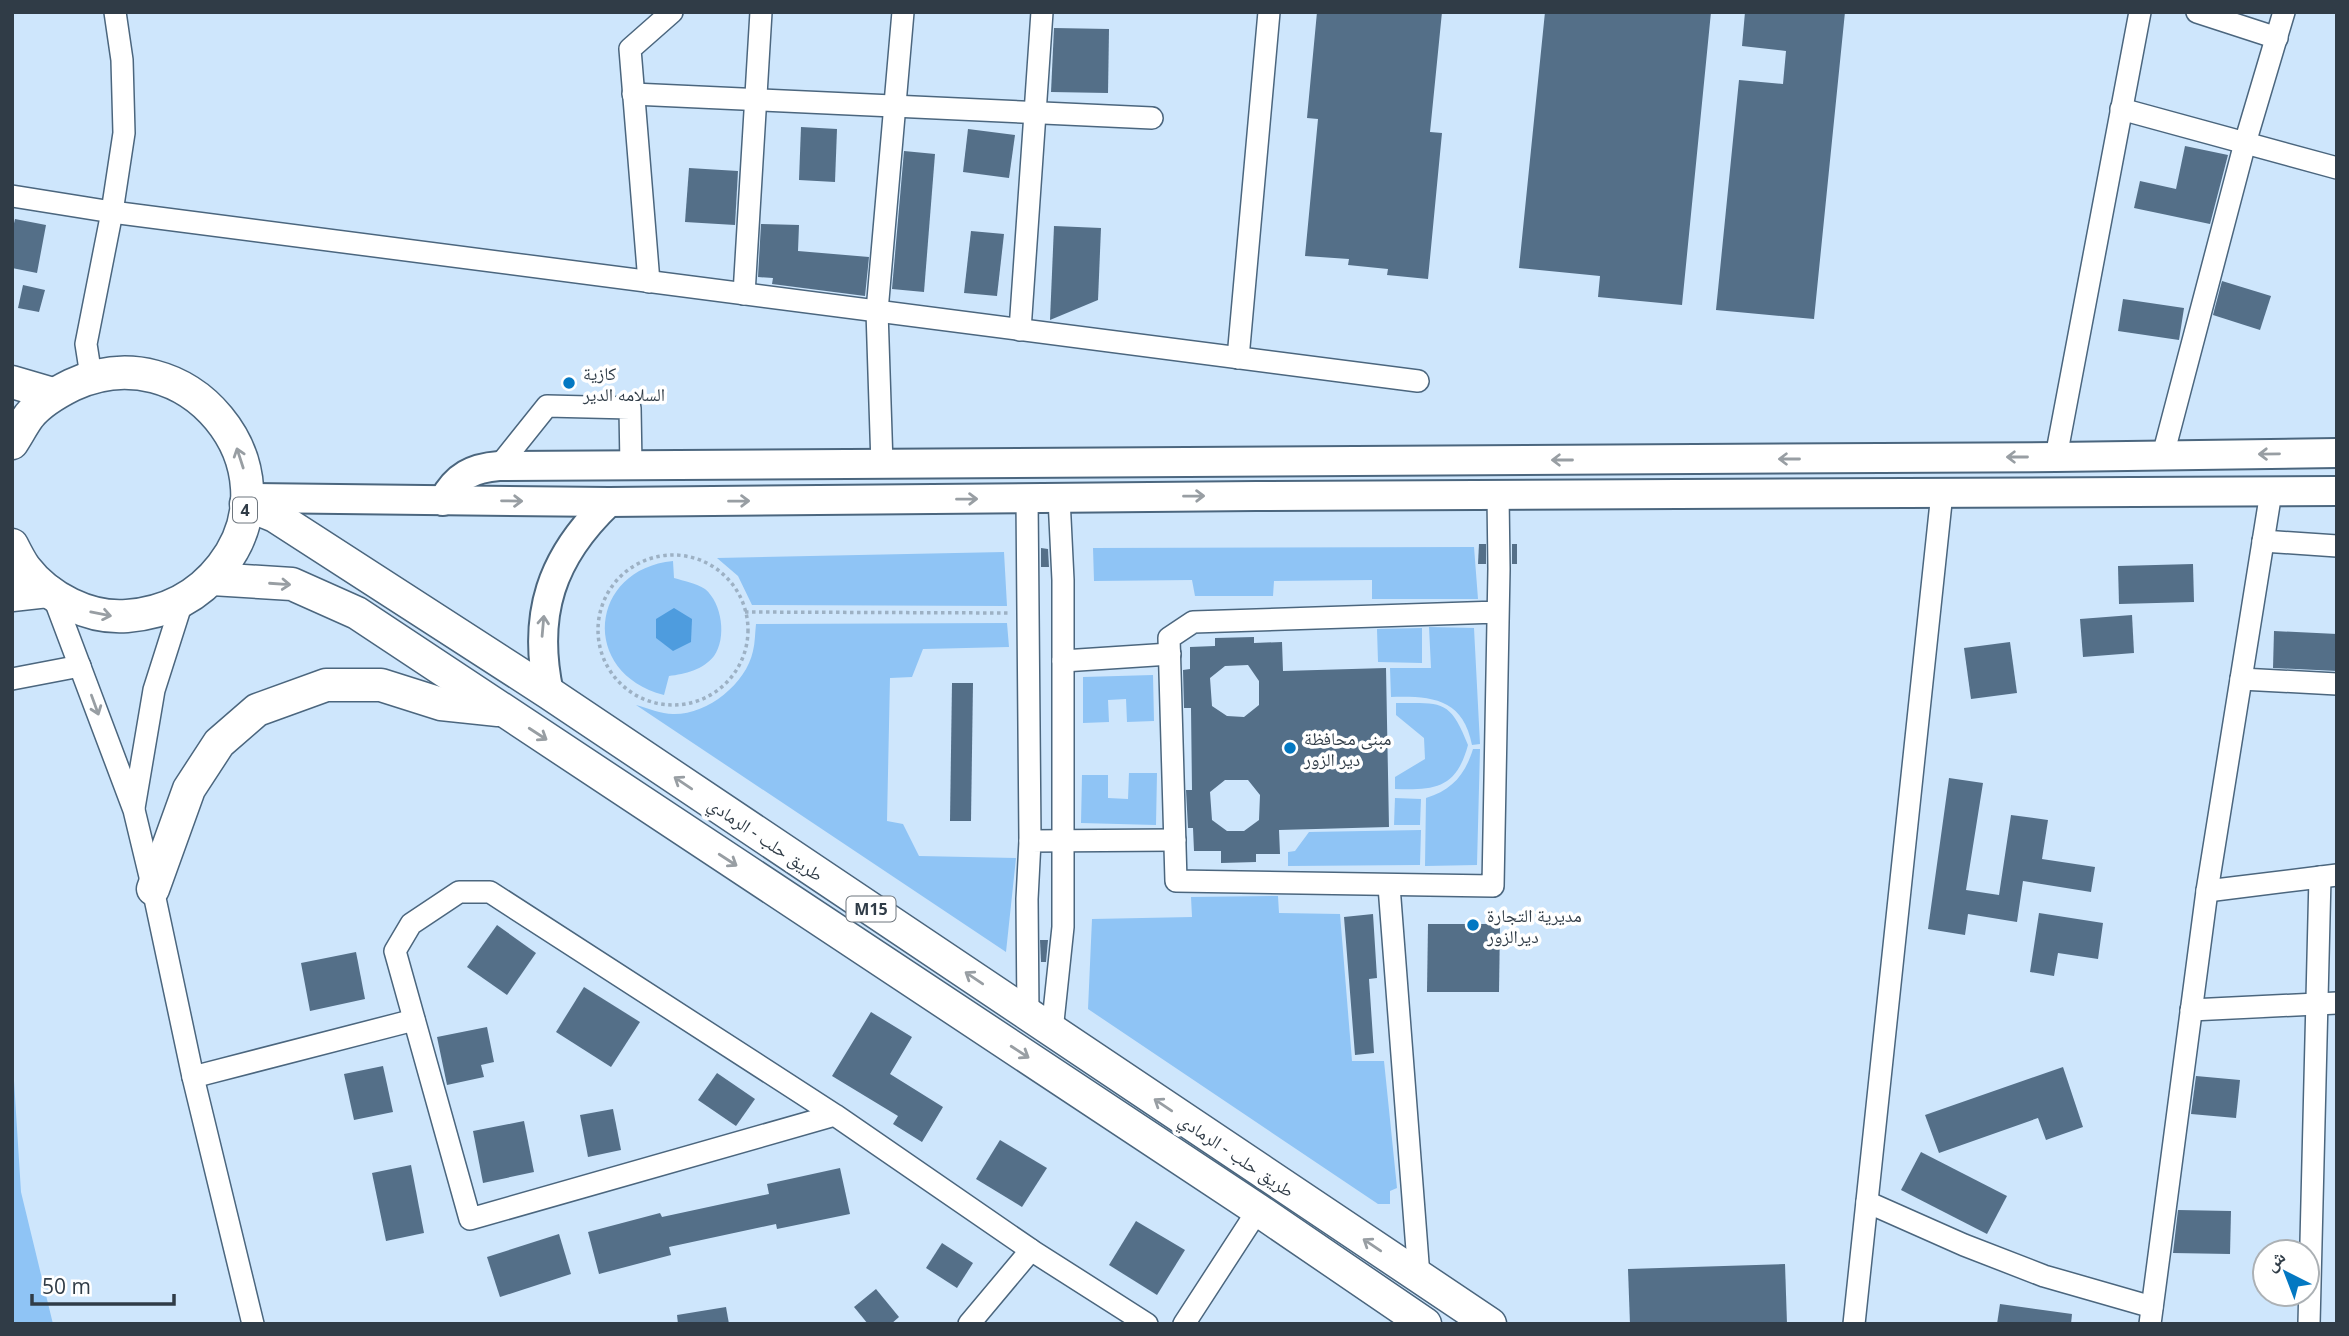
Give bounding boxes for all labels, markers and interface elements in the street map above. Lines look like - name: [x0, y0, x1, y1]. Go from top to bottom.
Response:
- place label: كازية السلامه الدير: [582, 361, 665, 406]
- marker: كازية السلامه الدير: [561, 375, 577, 391]
- one-way arrow: [2257, 447, 2280, 460]
- one-way arrow: [233, 448, 245, 470]
- one-way arrow: [2005, 450, 2028, 464]
- one-way arrow: [1778, 452, 1801, 465]
- one-way arrow: [1550, 453, 1573, 467]
- one-way arrow: [1182, 490, 1205, 503]
- one-way arrow: [955, 492, 978, 506]
- one-way arrow: [727, 494, 750, 508]
- one-way arrow: [500, 495, 523, 508]
- road number: 4: [233, 498, 257, 523]
- one-way arrow: [268, 578, 291, 591]
- one-way arrow: [89, 608, 112, 621]
- one-way arrow: [537, 615, 550, 637]
- one-way arrow: [89, 694, 102, 716]
- place label: مبنى محافظة دير الزور: [1303, 726, 1392, 771]
- one-way arrow: [528, 727, 547, 742]
- marker: مبنى محافظة دير الزور: [1282, 740, 1298, 756]
- one-way arrow: [674, 776, 693, 790]
- street label: طريق حلب - الرمادي: [702, 792, 828, 889]
- one-way arrow: [718, 852, 737, 867]
- road number: M15: [846, 897, 896, 922]
- place label: مديرية التجارة ديرالزور: [1486, 903, 1582, 948]
- marker: مديرية التجارة ديرالزور: [1465, 917, 1481, 933]
- one-way arrow: [964, 971, 984, 985]
- one-way arrow: [1010, 1045, 1029, 1060]
- one-way arrow: [1153, 1098, 1173, 1112]
- street label: طريق حلب - الرمادي: [1173, 1108, 1299, 1205]
- one-way arrow: [1363, 1238, 1382, 1252]
- north arrow: [2251, 1238, 2321, 1308]
- text: ش: [2258, 1244, 2291, 1277]
- scale bar: [32, 1262, 173, 1306]
- text: 50 m: [42, 1272, 91, 1300]

